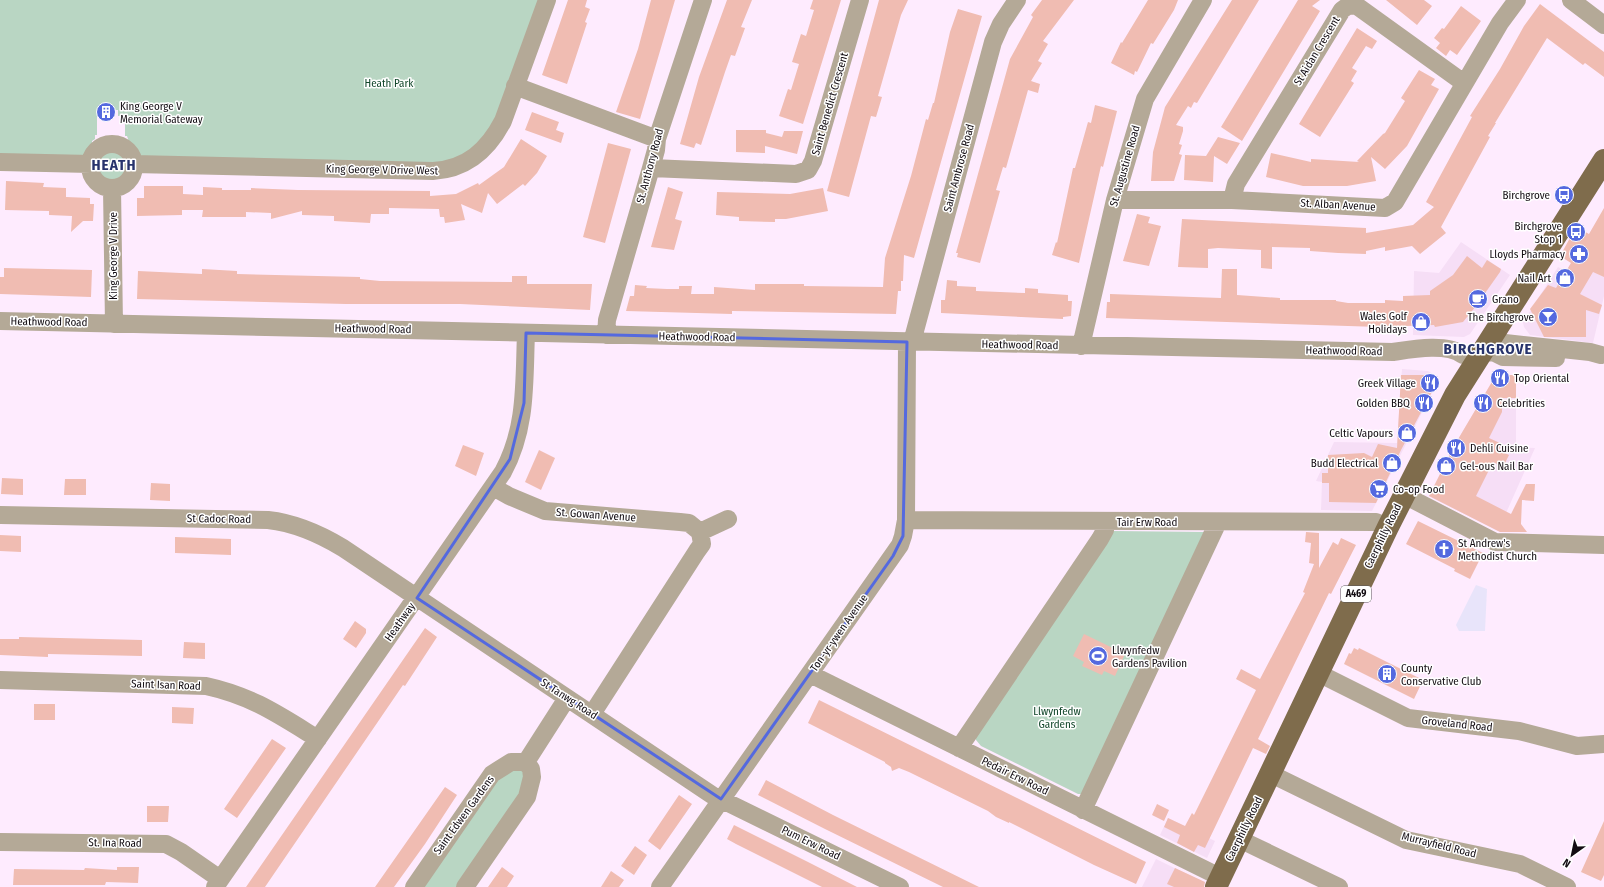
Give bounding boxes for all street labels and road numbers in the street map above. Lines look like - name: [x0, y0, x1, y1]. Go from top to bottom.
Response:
- street label: St Aidan Crescent: [1291, 14, 1343, 88]
- street label: Saint Benedict Crescent: [809, 51, 851, 157]
- street label: Saint Ambrose Road: [941, 123, 977, 213]
- street label: St. Augustine Road: [1107, 124, 1143, 208]
- street label: St. Anthony Road: [634, 127, 666, 205]
- street label: King George V Drive West: [326, 163, 439, 177]
- street label: St. Alban Avenue: [1300, 197, 1376, 213]
- street label: King George V Drive: [107, 212, 120, 300]
- street label: Heathwood Road: [10, 315, 88, 329]
- street label: Heathwood Road: [334, 322, 412, 336]
- street label: Heathwood Road: [658, 330, 736, 344]
- street label: Heathwood Road: [981, 338, 1059, 352]
- street label: Heathwood Road: [1305, 344, 1383, 358]
- street label: Caerphilly Road: [1362, 501, 1404, 571]
- street label: St. Gowan Avenue: [556, 506, 636, 524]
- street label: St Cadoc Road: [187, 512, 251, 526]
- street label: Tair Erw Road: [1117, 516, 1177, 529]
- road number: A469: [1341, 586, 1371, 602]
- street label: Ton-yr-ywen Avenue: [807, 592, 871, 674]
- street label: Heathway: [382, 600, 418, 644]
- street label: St Tanwg Road: [538, 676, 600, 722]
- street label: Saint Isan Road: [131, 677, 201, 693]
- street label: Groveland Road: [1421, 714, 1493, 734]
- street label: Pedair Erw Road: [979, 754, 1051, 798]
- street label: Saint Edwen Gardens: [431, 773, 497, 857]
- street label: Caerphilly Road: [1223, 794, 1265, 864]
- street label: Pum Erw Road: [779, 823, 843, 863]
- street label: Murrayfield Road: [1400, 829, 1478, 861]
- street label: St. Ina Road: [88, 836, 142, 850]

